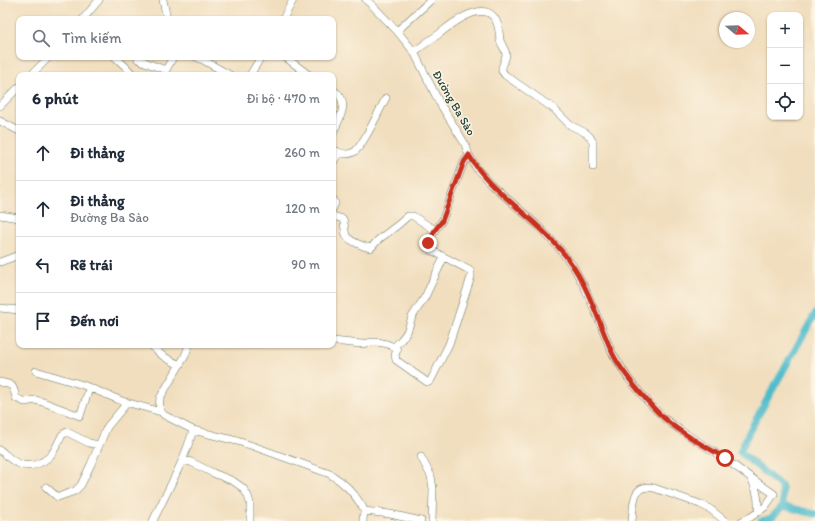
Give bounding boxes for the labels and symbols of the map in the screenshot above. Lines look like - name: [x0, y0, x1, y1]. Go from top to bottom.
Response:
- north arrow: [719, 12, 755, 48]
- street label: Đường Ba Sào: [430, 68, 478, 138]
- route end: [419, 234, 437, 252]
- route start: [716, 449, 734, 467]

